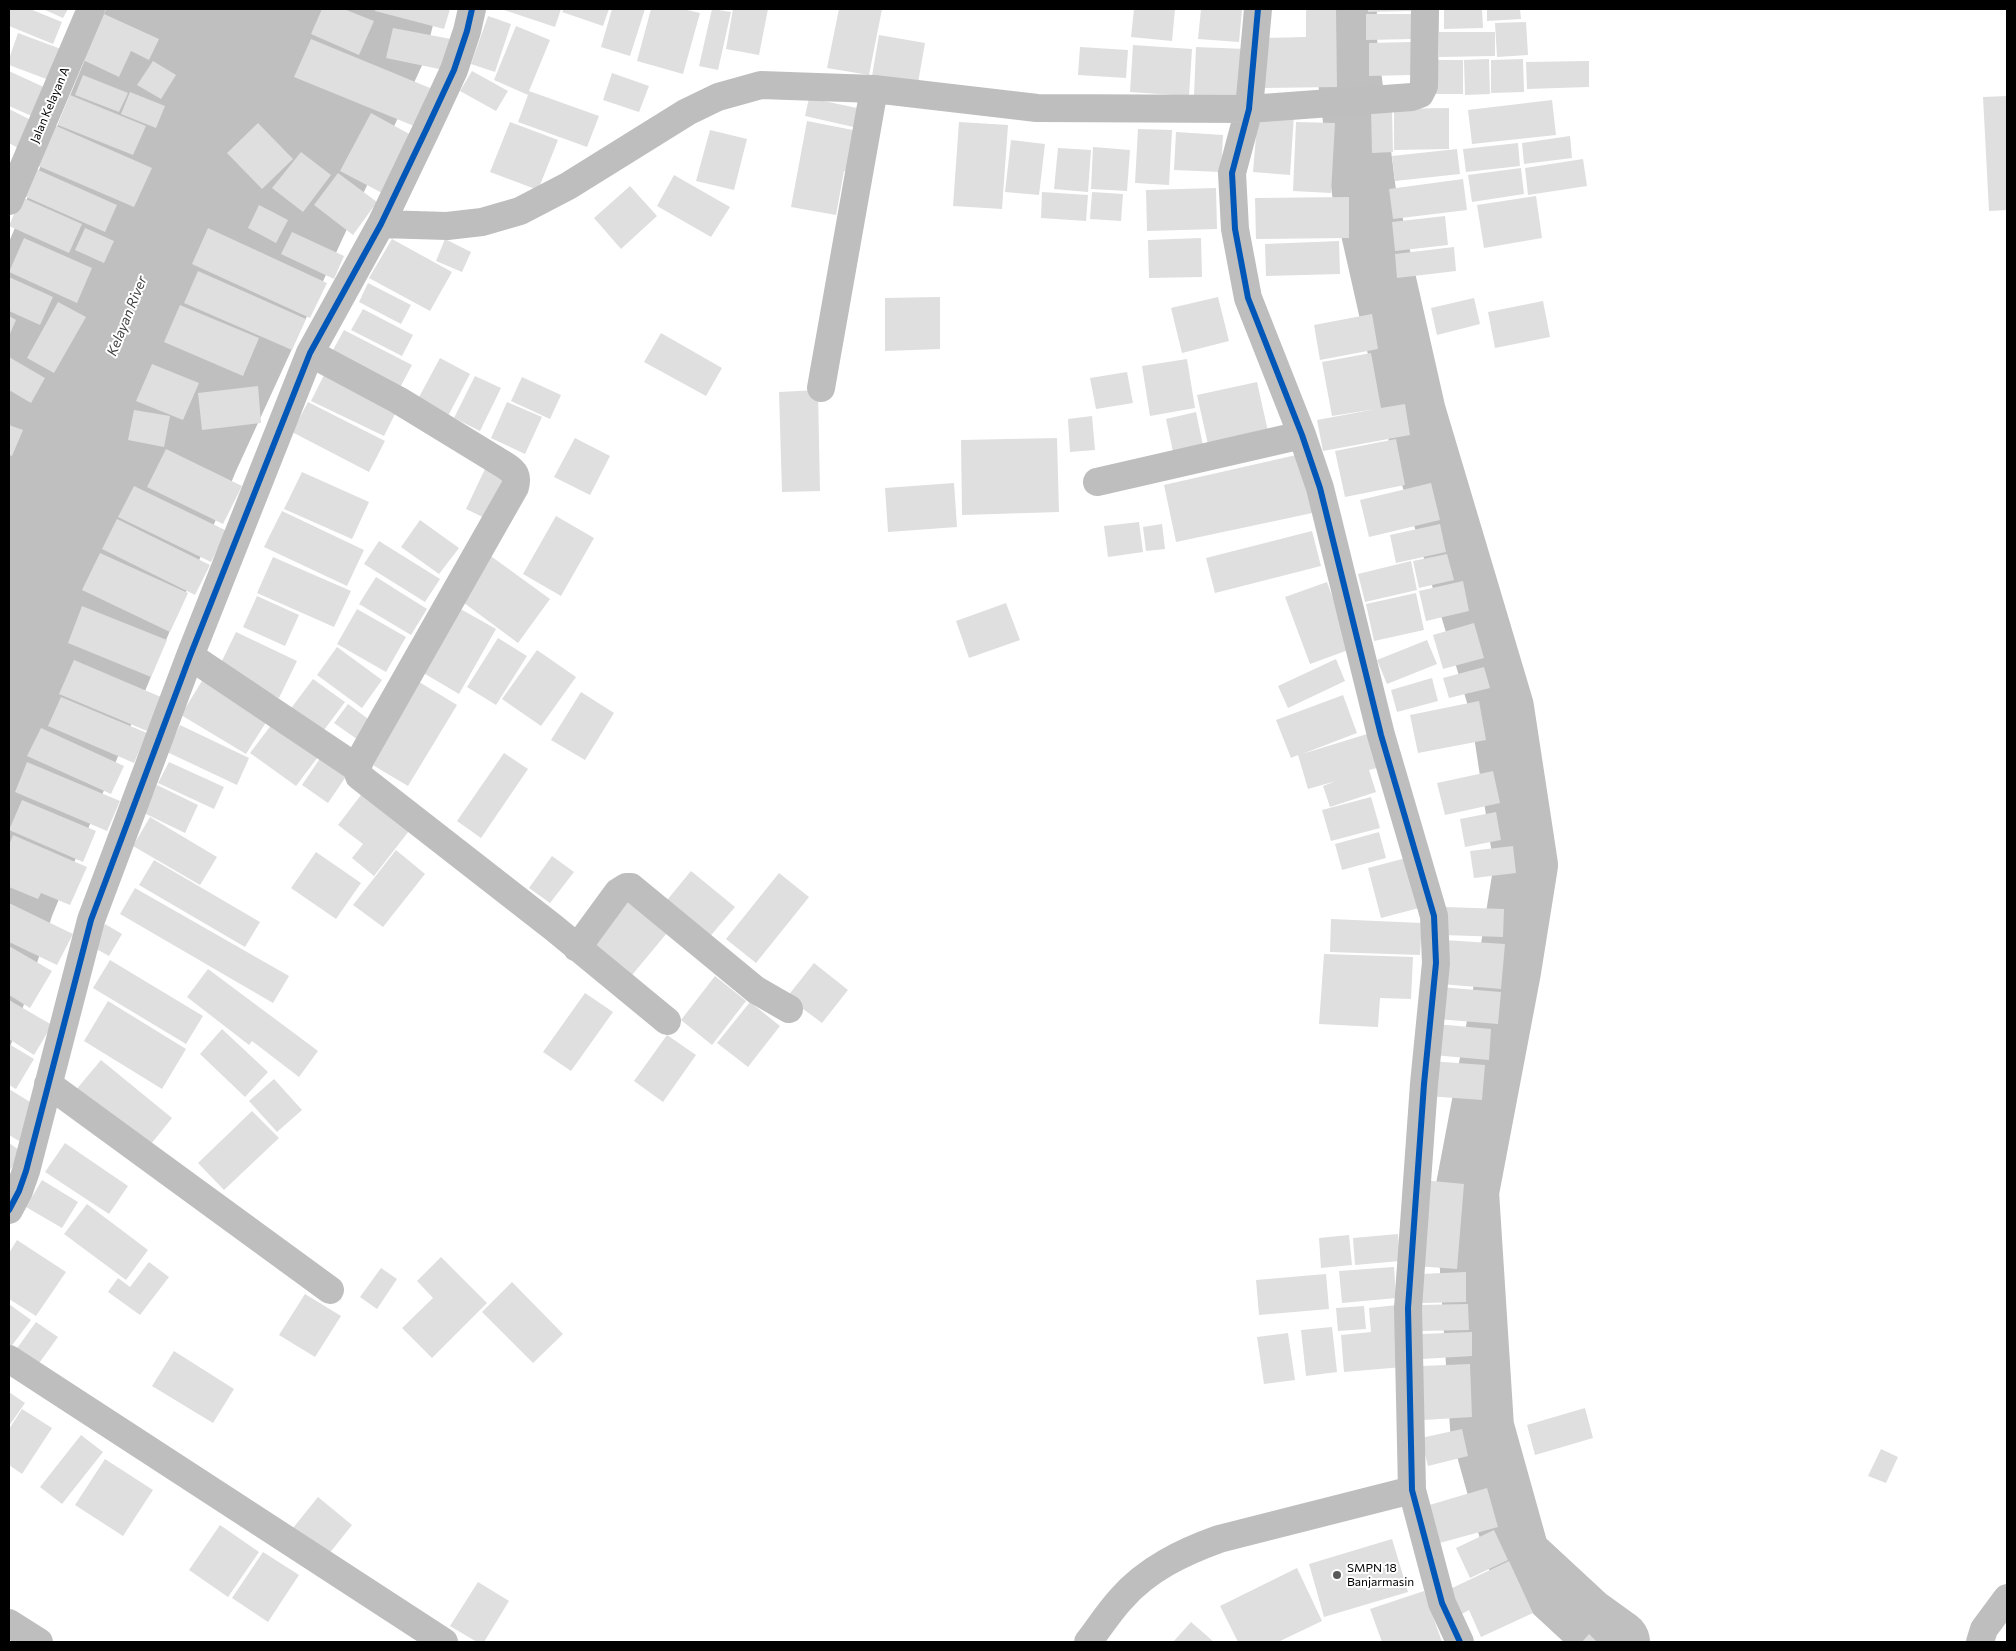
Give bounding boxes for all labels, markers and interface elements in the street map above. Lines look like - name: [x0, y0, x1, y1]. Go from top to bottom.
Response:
- street label: Jalan Kelayan A: [28, 65, 72, 145]
- water label: Kelayan River: [103, 274, 151, 358]
- place label: SMPN 18 Banjarmasin: [1347, 1561, 1414, 1589]
- marker: SMPN 18 Banjarmasin: [1331, 1569, 1343, 1581]

